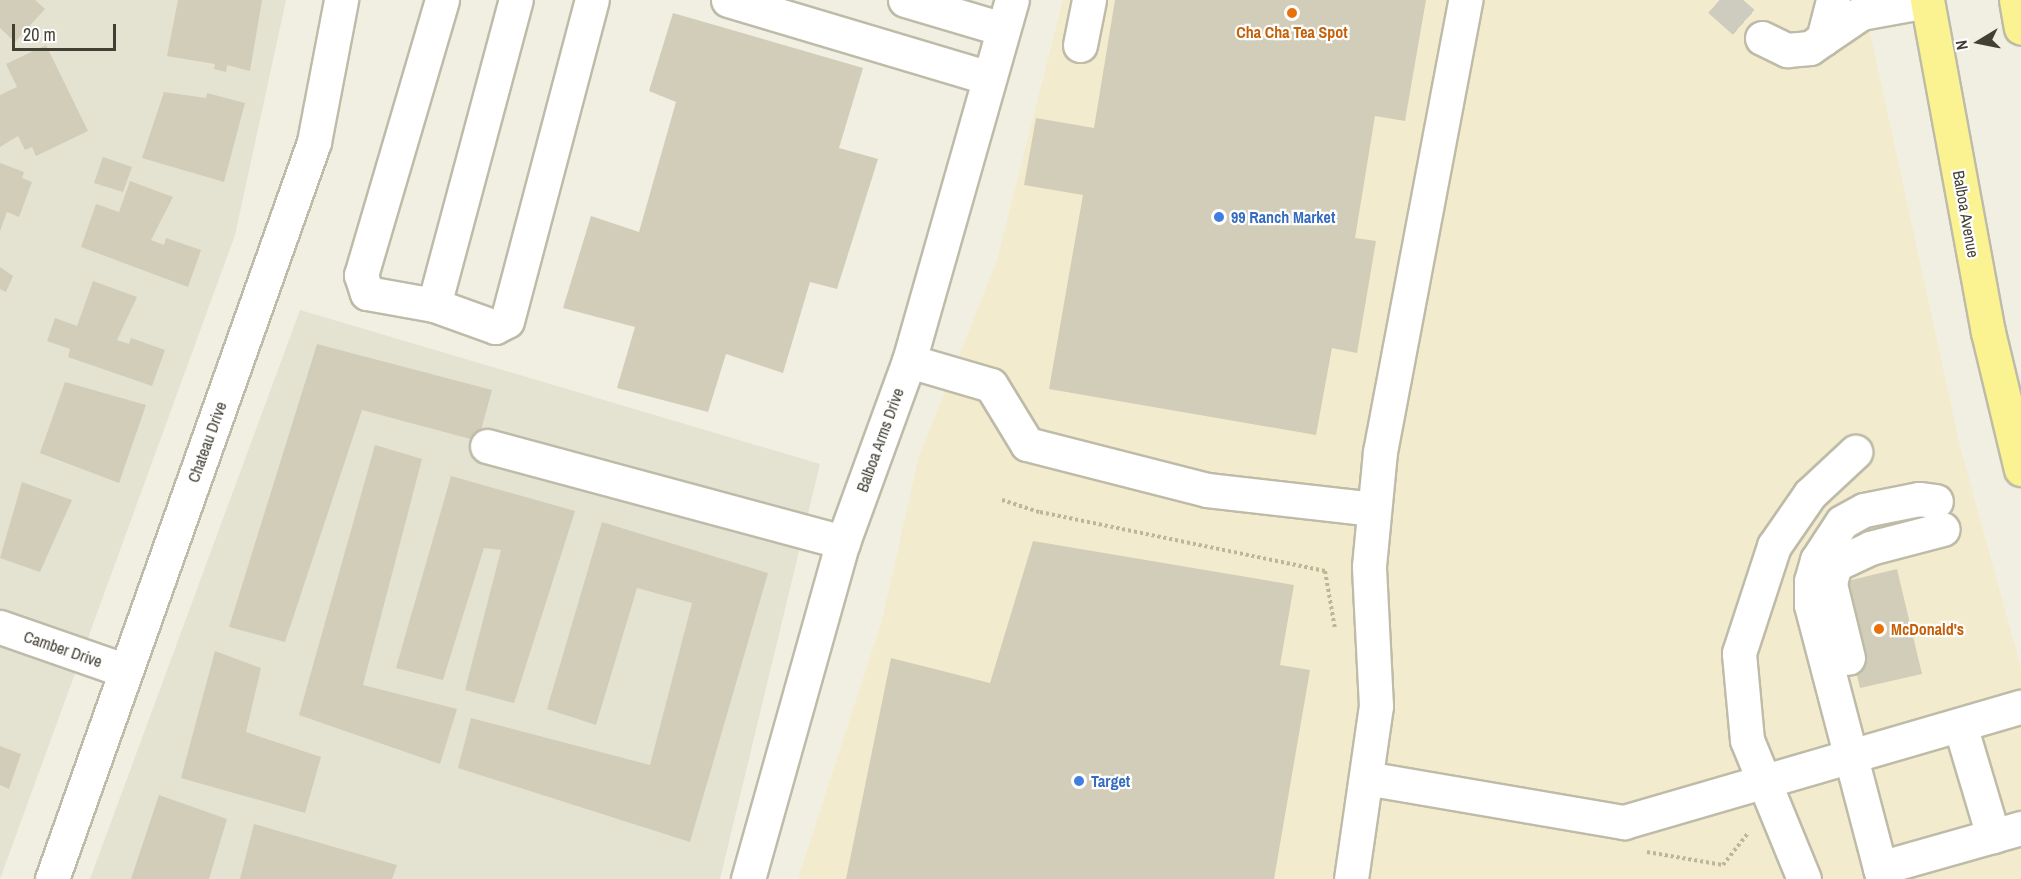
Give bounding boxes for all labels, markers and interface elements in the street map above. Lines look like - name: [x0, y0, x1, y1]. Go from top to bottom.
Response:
- marker: Cha Cha Tea Spot: [1285, 6, 1299, 20]
- scale bar: [15, 12, 118, 50]
- north arrow: [1949, 12, 2009, 72]
- text: 20 m: [23, 22, 56, 47]
- place label: Cha Cha Tea Spot: [1236, 22, 1348, 42]
- text: N: [1950, 39, 1973, 52]
- street label: Balboa Avenue: [1949, 169, 1983, 259]
- place label: 99 Ranch Market: [1231, 207, 1335, 227]
- marker: 99 Ranch Market: [1212, 210, 1226, 224]
- street label: Balboa Arms Drive: [852, 385, 908, 495]
- street label: Chateau Drive: [184, 399, 230, 485]
- place label: McDonald's: [1891, 619, 1964, 639]
- marker: McDonald's: [1872, 622, 1886, 636]
- street label: Camber Drive: [21, 627, 105, 671]
- place label: Target: [1091, 771, 1130, 791]
- marker: Target: [1072, 774, 1086, 788]

